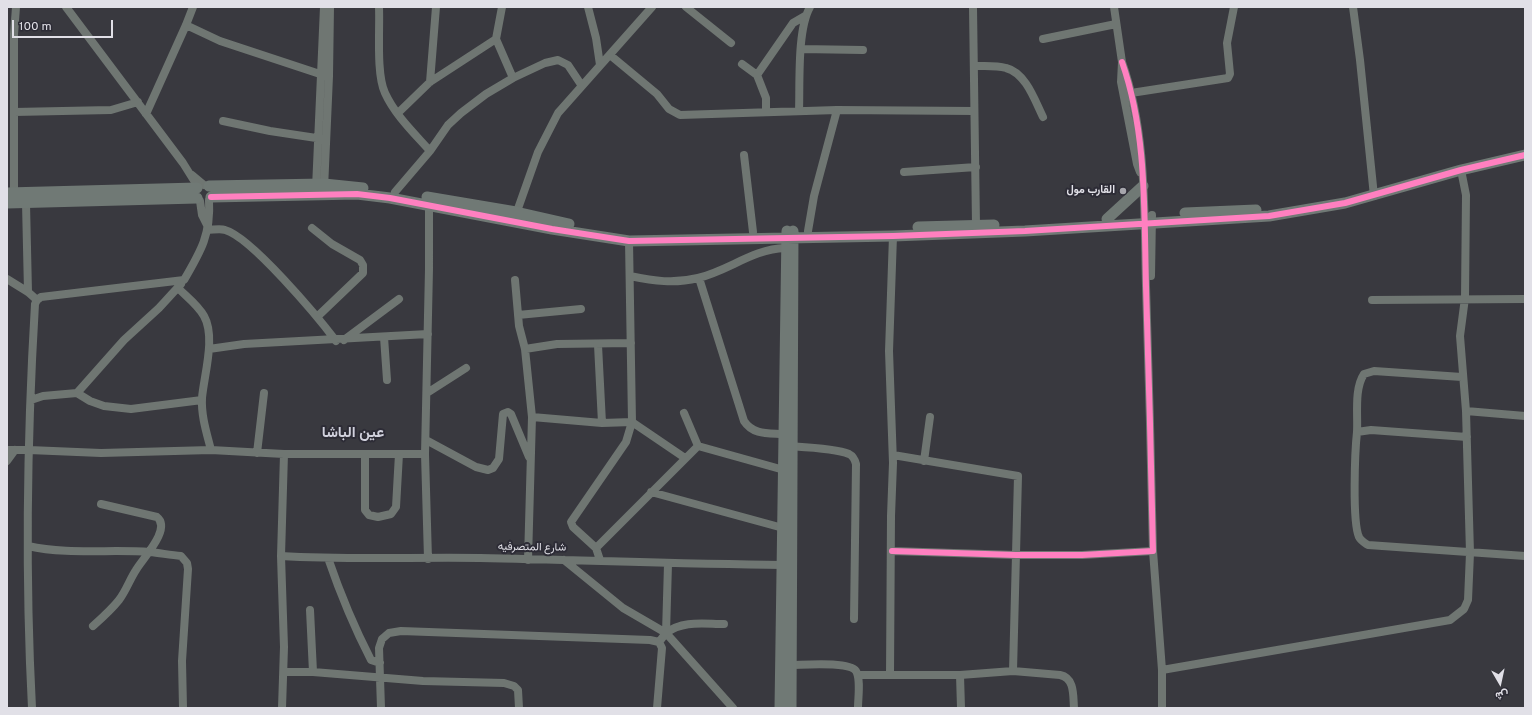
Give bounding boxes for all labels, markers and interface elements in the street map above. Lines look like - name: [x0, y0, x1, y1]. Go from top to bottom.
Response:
- scale bar: [14, 12, 115, 38]
- text: 100 m: [19, 19, 52, 35]
- place label: القارب مول: [1066, 184, 1115, 198]
- marker: القارب مول: [1118, 186, 1128, 196]
- district label: عين الباشا: [322, 425, 384, 443]
- street label: شارع المتصرفيه: [498, 541, 566, 555]
- north arrow: [1480, 663, 1520, 703]
- text: ش: [1494, 687, 1510, 703]

